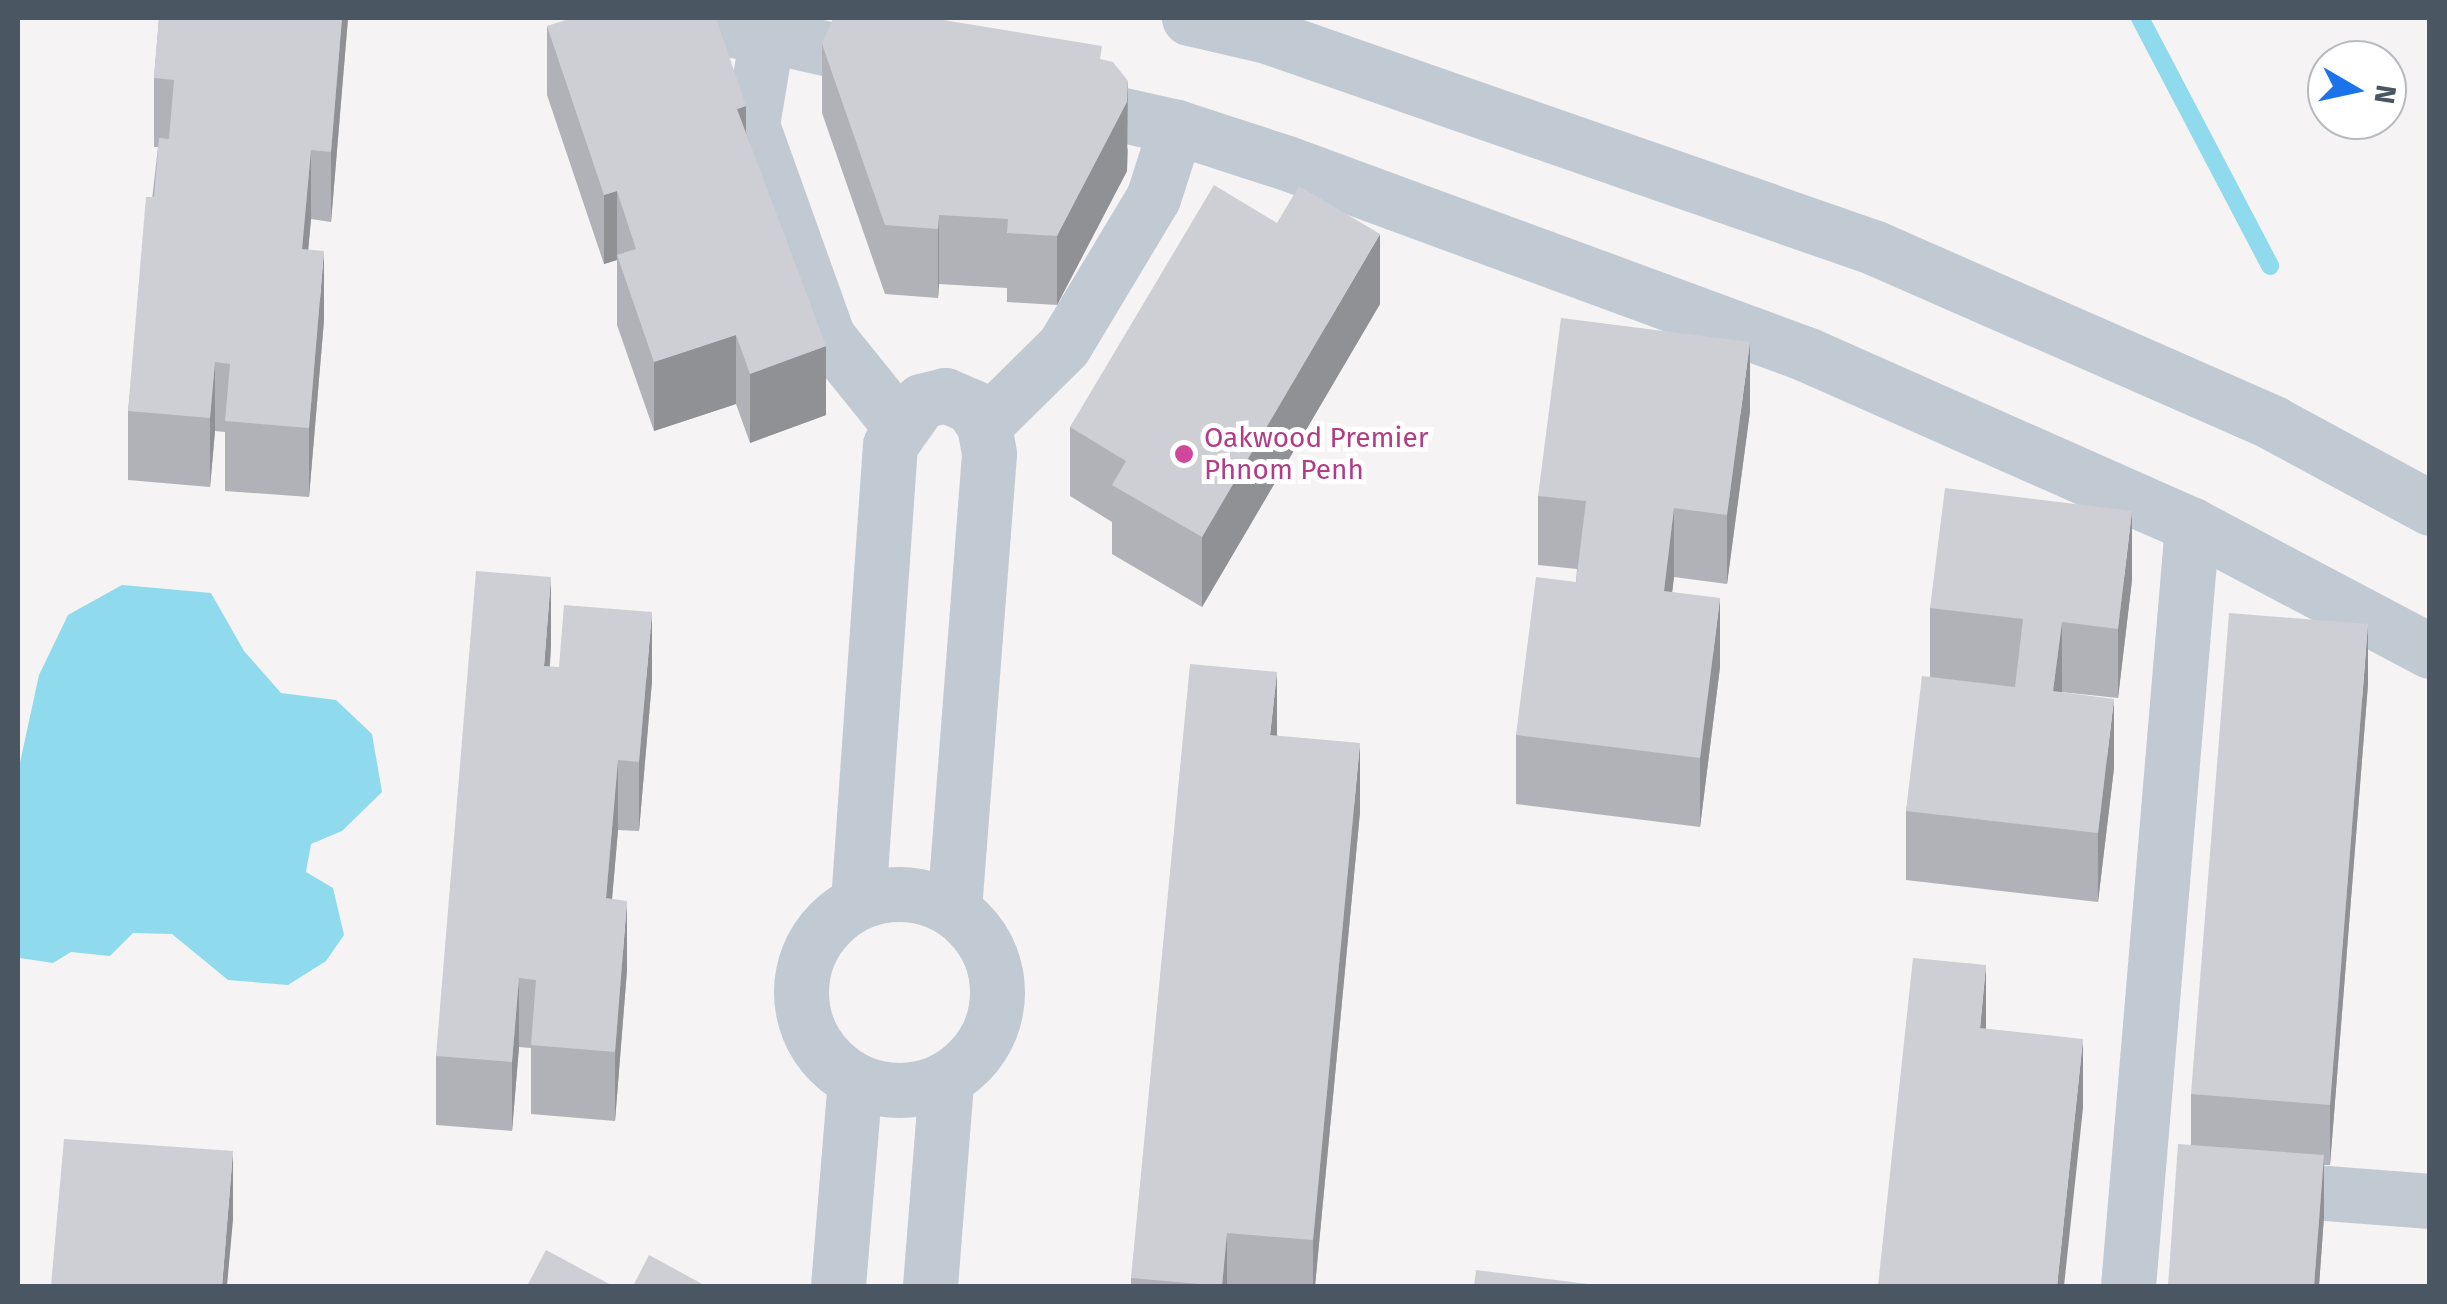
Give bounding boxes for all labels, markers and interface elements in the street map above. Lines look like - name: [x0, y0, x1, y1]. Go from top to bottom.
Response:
- north arrow: [2307, 40, 2407, 140]
- text: N: [2367, 83, 2403, 106]
- place label: Oakwood Premier Phnom Penh: [1204, 421, 1429, 487]
- marker: Oakwood Premier Phnom Penh: [1173, 443, 1195, 465]

